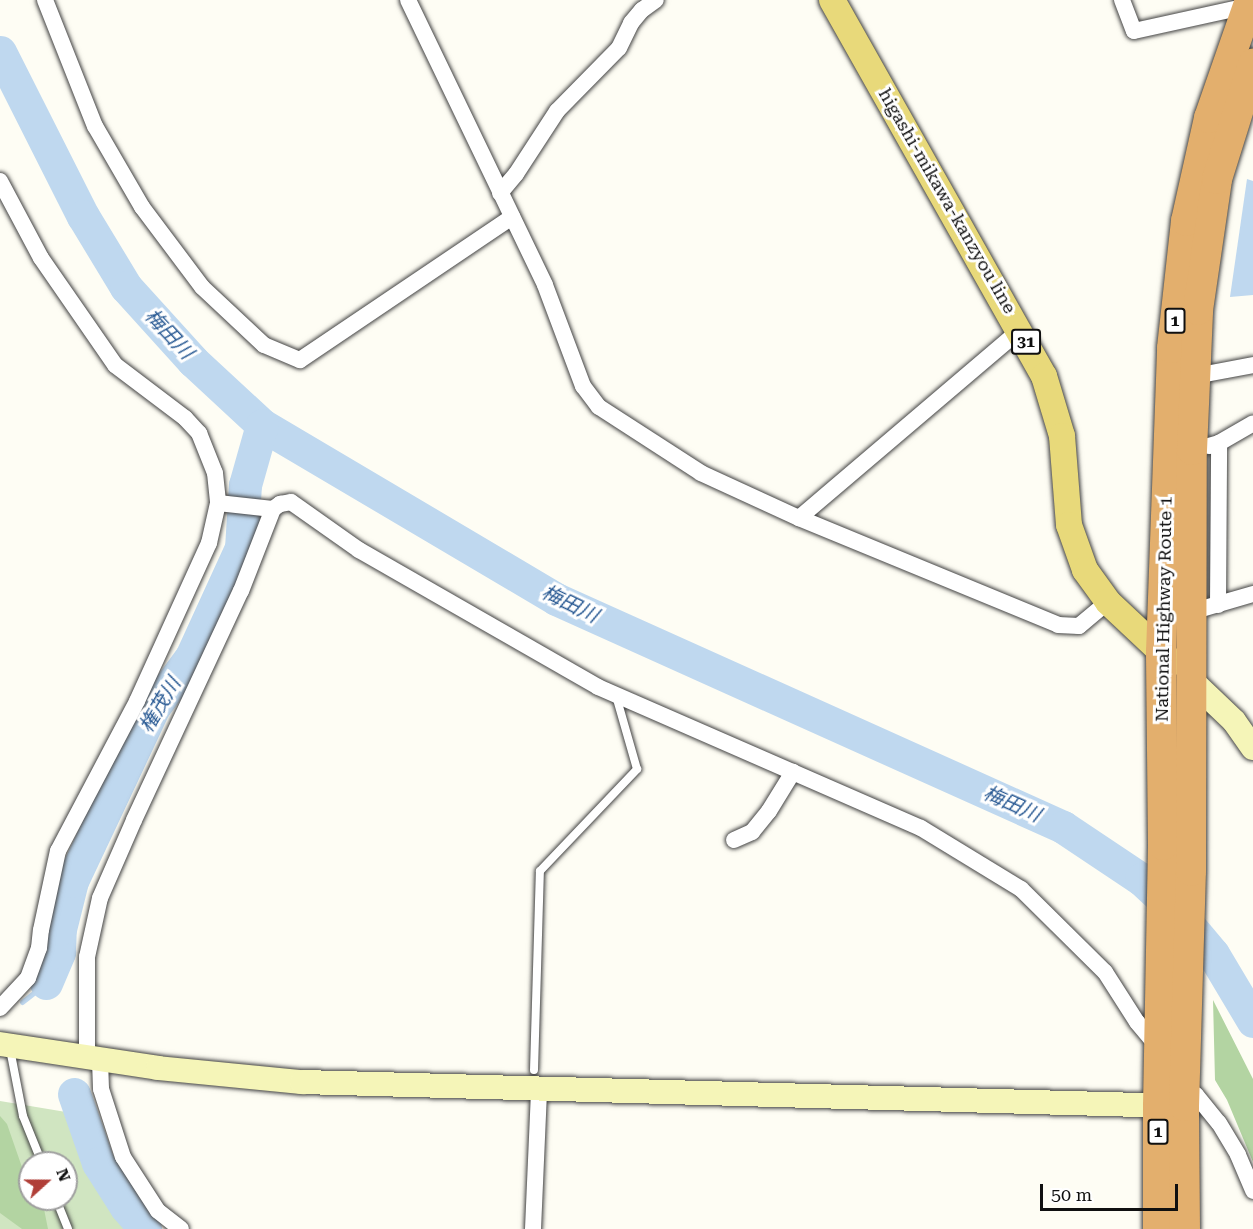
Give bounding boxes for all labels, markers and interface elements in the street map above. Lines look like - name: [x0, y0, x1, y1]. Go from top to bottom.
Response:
- street label: higashi-mikawa-kanzyou line: [874, 85, 1020, 317]
- water label: 梅田川: [140, 304, 198, 364]
- road number: 1: [1164, 308, 1186, 334]
- road number: 31: [1011, 329, 1041, 355]
- street label: National Highway Route 1: [1151, 496, 1177, 722]
- water label: 梅田川: [538, 580, 602, 628]
- water label: 権茂川: [134, 673, 186, 737]
- water label: 梅田川: [980, 781, 1044, 827]
- road number: 1: [1148, 1119, 1168, 1145]
- north arrow: [18, 1151, 78, 1211]
- text: N: [52, 1166, 74, 1184]
- scale bar: [1043, 1172, 1181, 1210]
- text: 50 m: [1051, 1184, 1092, 1205]

